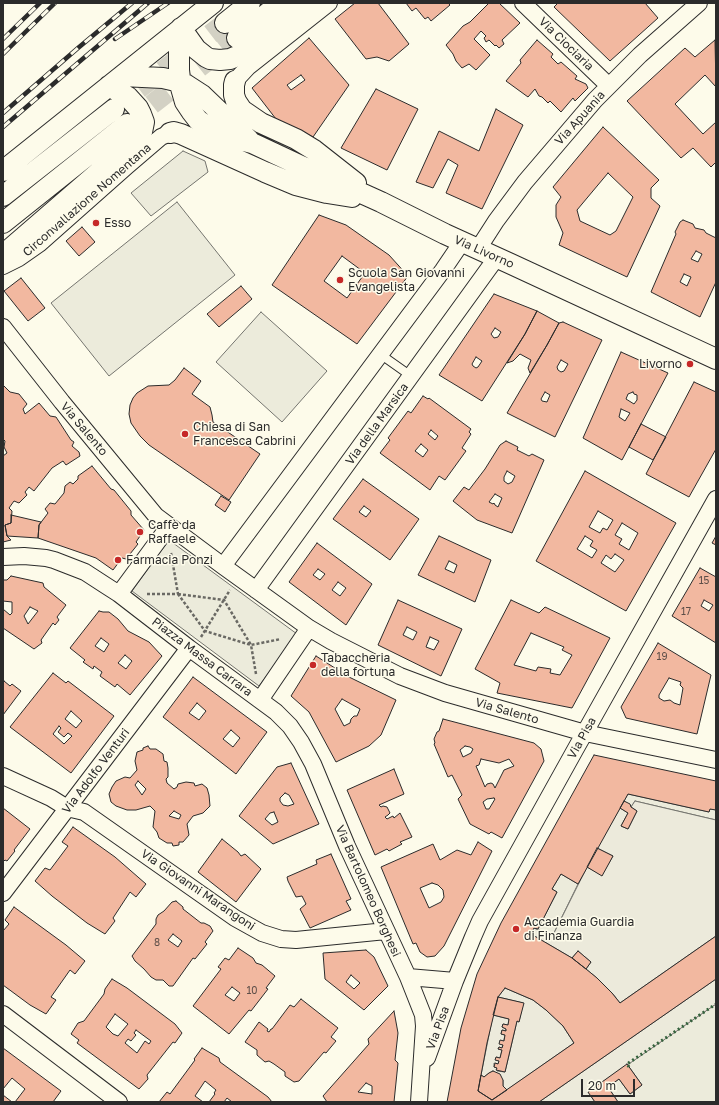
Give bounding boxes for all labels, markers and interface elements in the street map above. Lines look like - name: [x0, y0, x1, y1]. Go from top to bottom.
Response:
- street label: Via Ciociaria: [536, 14, 596, 74]
- street label: Via Apuania: [552, 88, 608, 148]
- street label: Circonvallazione Nomentana: [20, 140, 154, 260]
- place label: Esso: [104, 216, 131, 230]
- marker: Esso: [91, 218, 101, 228]
- street label: Via Livorno: [452, 232, 516, 272]
- place label: Scuola San Giovanni Evangelista: [348, 266, 465, 294]
- marker: Scuola San Giovanni Evangelista: [335, 275, 345, 285]
- place label: Livorno: [639, 357, 682, 371]
- marker: Livorno: [685, 359, 695, 369]
- street label: Via della Marsica: [343, 380, 411, 468]
- street label: Via Salento: [57, 399, 111, 459]
- place label: Chiesa di San Francesca Cabrini: [193, 420, 296, 448]
- marker: Chiesa di San Francesca Cabrini: [180, 429, 190, 439]
- place label: Caffè da Raffaele: [148, 518, 196, 546]
- marker: Caffè da Raffaele: [135, 527, 145, 537]
- place label: Farmacia Ponzi: [126, 553, 213, 567]
- marker: Farmacia Ponzi: [113, 555, 123, 565]
- house number: 15: [699, 575, 709, 587]
- house number: 17: [681, 606, 691, 618]
- street label: Piazza Massa Carrara: [149, 615, 255, 699]
- place label: Tabaccheria della fortuna: [321, 651, 395, 679]
- house number: 19: [657, 651, 667, 663]
- marker: Tabaccheria della fortuna: [308, 660, 318, 670]
- street label: Via Salento: [474, 695, 540, 727]
- street label: Via Pisa: [565, 715, 599, 761]
- street label: Via Adolfo Venturi: [59, 726, 133, 816]
- street label: Via Bartolomeo Borghesi: [332, 823, 404, 959]
- street label: Via Giovanni Marangoni: [138, 846, 258, 934]
- place label: Accademia Guardia di Finanza: [524, 915, 634, 943]
- marker: Accademia Guardia di Finanza: [511, 924, 521, 934]
- house number: 8: [154, 937, 160, 949]
- house number: 10: [246, 985, 258, 997]
- street label: Via Pisa: [423, 1004, 453, 1052]
- scale bar: [583, 1071, 637, 1097]
- text: 20 m: [588, 1078, 616, 1093]

